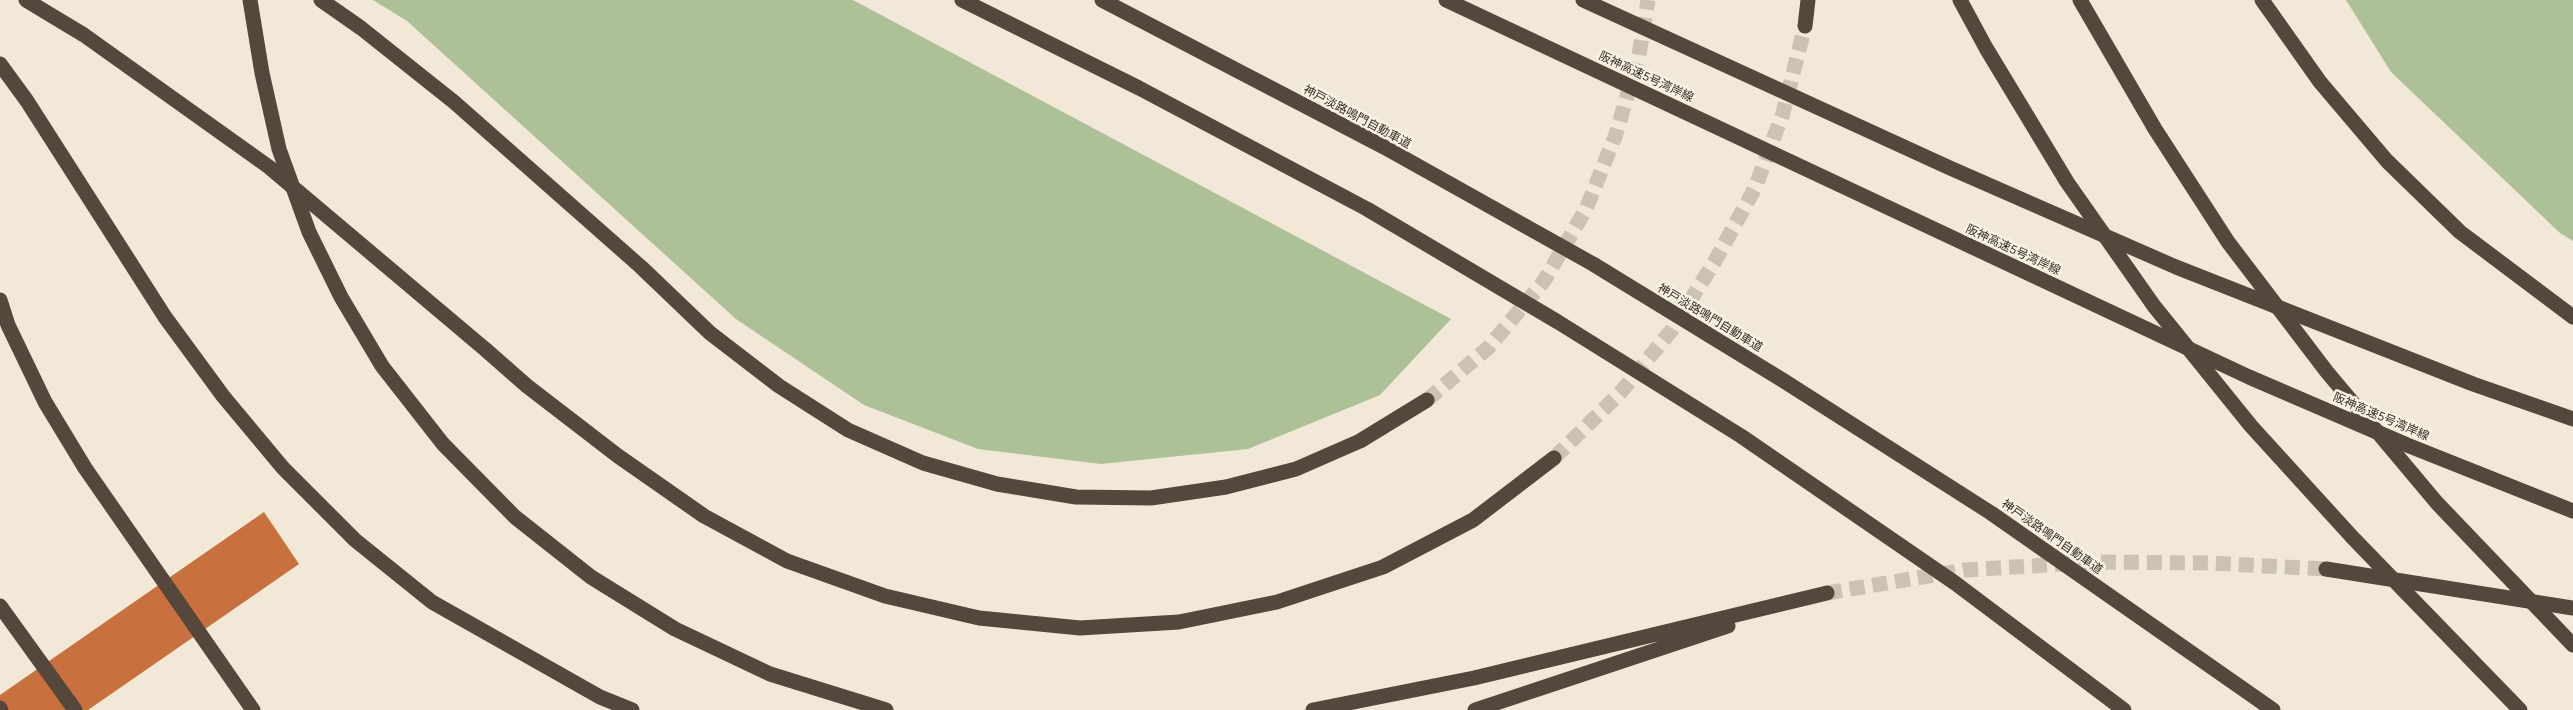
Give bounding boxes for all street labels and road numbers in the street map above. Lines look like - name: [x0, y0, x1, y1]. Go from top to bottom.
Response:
- street label: 阪神高速5号湾岸線: [1596, 49, 1696, 105]
- street label: 神戸淡路鳴門自動車道: [1301, 82, 1413, 152]
- street label: 阪神高速5号湾岸線: [1963, 222, 2063, 278]
- street label: 神戸淡路鳴門自動車道: [1655, 281, 1765, 355]
- street label: 阪神高速5号湾岸線: [2331, 390, 2431, 444]
- street label: 神戸淡路鳴門自動車道: [1999, 497, 2105, 577]

